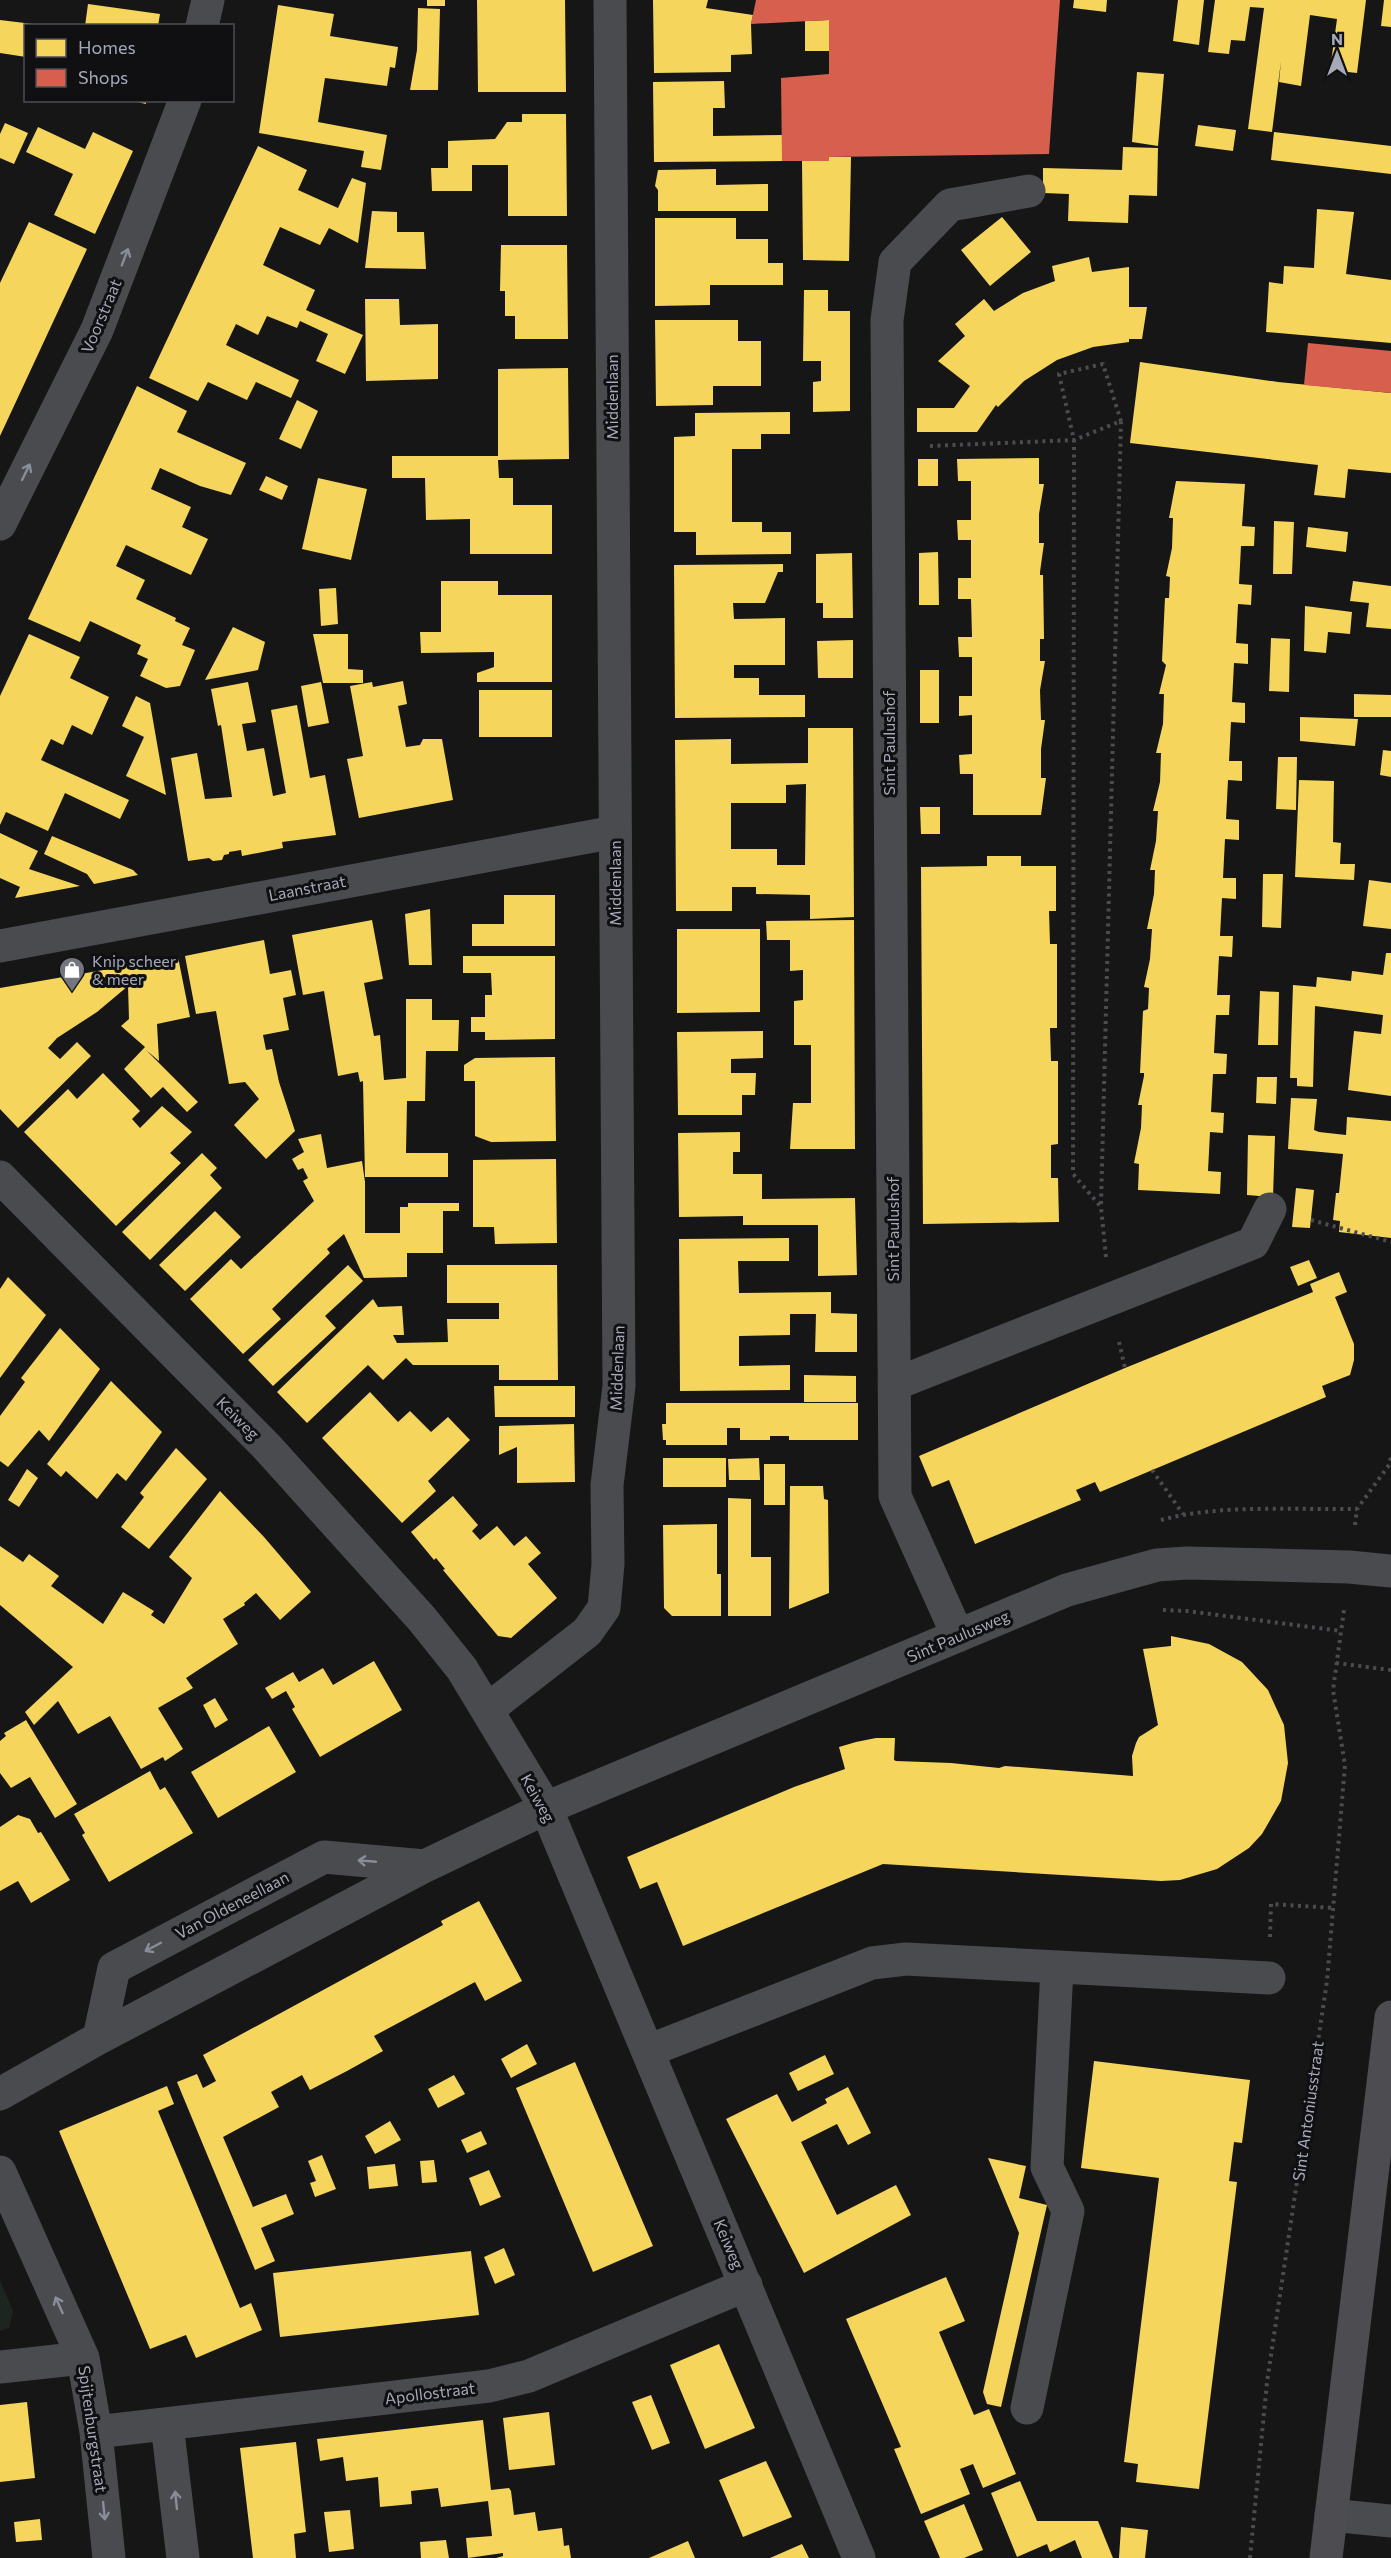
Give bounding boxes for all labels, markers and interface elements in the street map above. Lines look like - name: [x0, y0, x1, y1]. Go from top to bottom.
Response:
- legend: [24, 24, 234, 102]
- north arrow: [1307, 24, 1367, 84]
- text: N: [1331, 29, 1343, 48]
- text: Homes: [78, 36, 136, 58]
- text: Shops: [78, 66, 128, 88]
- one-way arrow: [120, 248, 131, 267]
- street label: Voorstraat: [76, 276, 125, 356]
- street label: Middenlaan: [602, 354, 621, 440]
- one-way arrow: [20, 464, 32, 481]
- street label: Sint Paulushof: [879, 690, 898, 795]
- street label: Middenlaan: [605, 840, 624, 926]
- street label: Laanstraat: [267, 871, 348, 904]
- place label: Knip scheer & meer: [92, 951, 177, 988]
- shop icon: Knip scheer & meer: [57, 955, 87, 993]
- street label: Sint Paulushof: [883, 1176, 902, 1281]
- street label: Middenlaan: [606, 1325, 627, 1411]
- street label: Keiweg: [213, 1392, 264, 1443]
- street label: Sint Paulusweg: [904, 1605, 1012, 1666]
- street label: Keiweg: [517, 1770, 560, 1826]
- one-way arrow: [358, 1855, 378, 1866]
- street label: Van Oldeneellaan: [172, 1867, 292, 1942]
- one-way arrow: [144, 1942, 162, 1954]
- street label: Sint Antoniusstraat: [1288, 2039, 1327, 2182]
- street label: Keiweg: [710, 2216, 749, 2272]
- one-way arrow: [53, 2296, 64, 2314]
- street label: Spijtenburgstraat: [75, 2364, 112, 2494]
- street label: Apollostraat: [384, 2377, 477, 2407]
- one-way arrow: [170, 2490, 181, 2510]
- one-way arrow: [99, 2500, 110, 2520]

